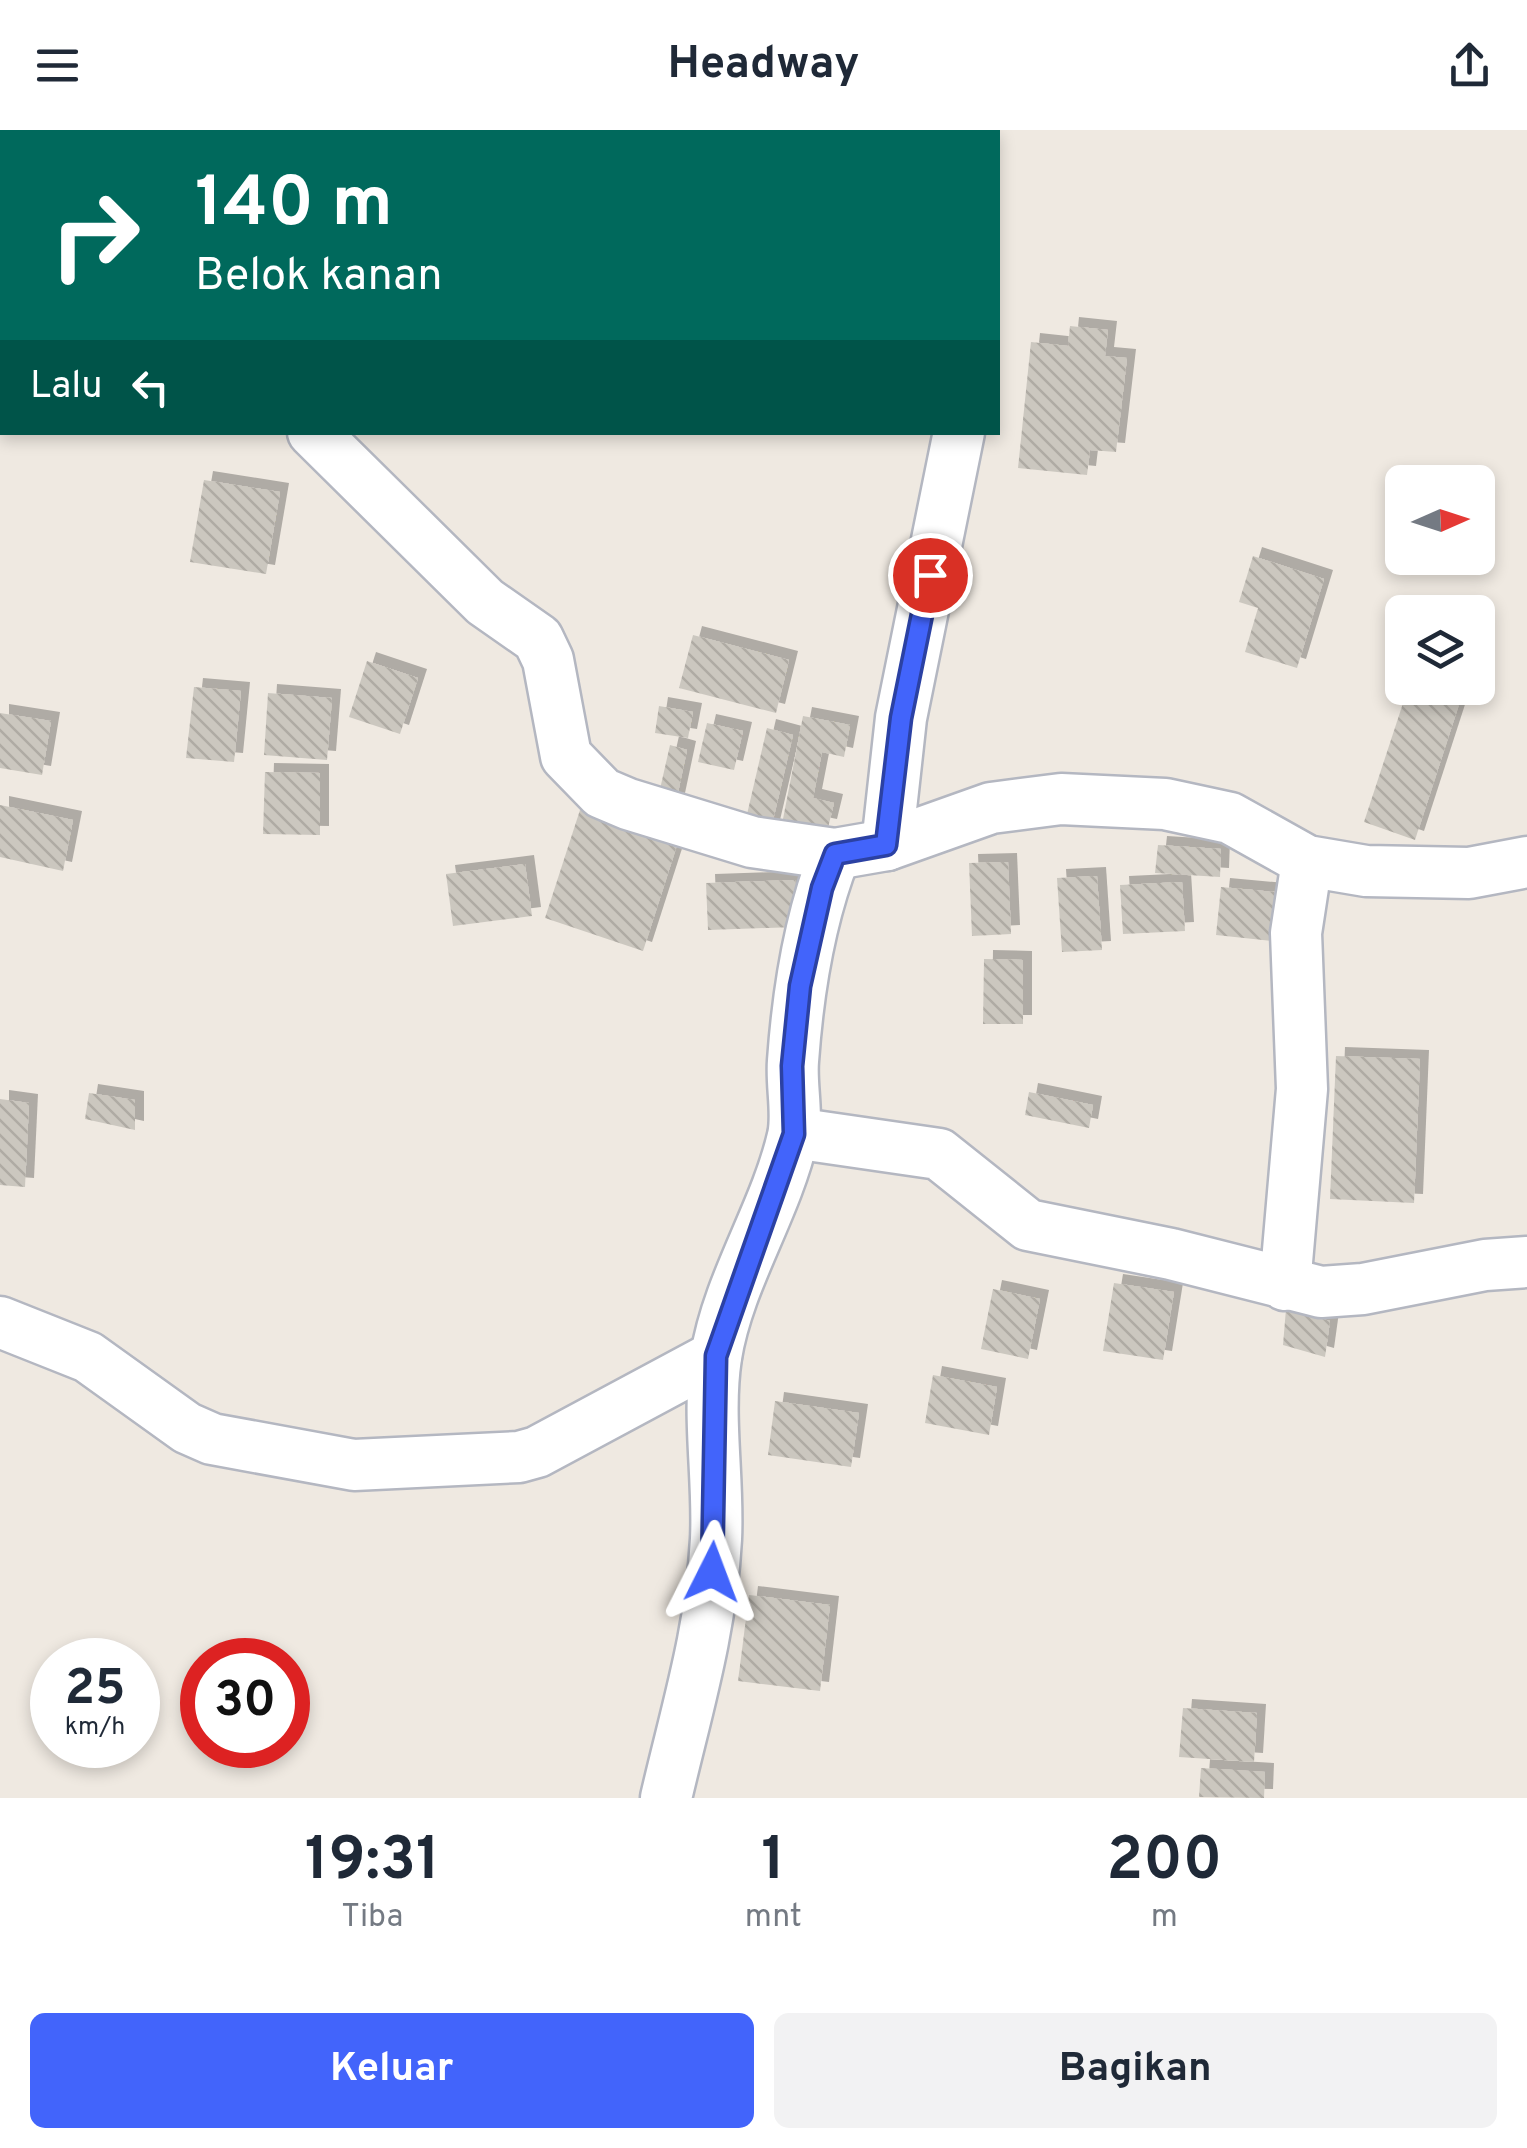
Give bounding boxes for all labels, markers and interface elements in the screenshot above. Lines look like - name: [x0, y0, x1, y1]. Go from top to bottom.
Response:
- text: Headway: [667, 37, 860, 94]
- icon: menu: [30, 38, 85, 93]
- icon: share: [1442, 38, 1497, 93]
- text: 140 m: [195, 162, 393, 251]
- icon: right: [30, 170, 160, 300]
- text: Belok kanan: [195, 249, 443, 306]
- icon: left: [123, 360, 178, 415]
- text: Lalu: [30, 363, 103, 412]
- north arrow: [1385, 465, 1495, 575]
- map controls: [1385, 465, 1495, 705]
- pin: [888, 533, 973, 618]
- icon: arrive: [903, 548, 958, 603]
- button: layers: [1385, 595, 1495, 705]
- position arrow: [660, 1520, 764, 1624]
- speed limit sign: 30: [180, 1638, 310, 1768]
- text: 25: [64, 1659, 126, 1722]
- text: km/h: [65, 1712, 125, 1744]
- text: 19:31: [305, 1825, 440, 1901]
- text: 1: [761, 1825, 785, 1901]
- text: 200: [1106, 1825, 1222, 1901]
- text: Tiba: [341, 1898, 403, 1938]
- text: mnt: [745, 1898, 802, 1938]
- text: m: [1151, 1898, 1178, 1938]
- button: Keluar: [30, 2013, 754, 2128]
- button: Bagikan: [774, 2013, 1497, 2128]

